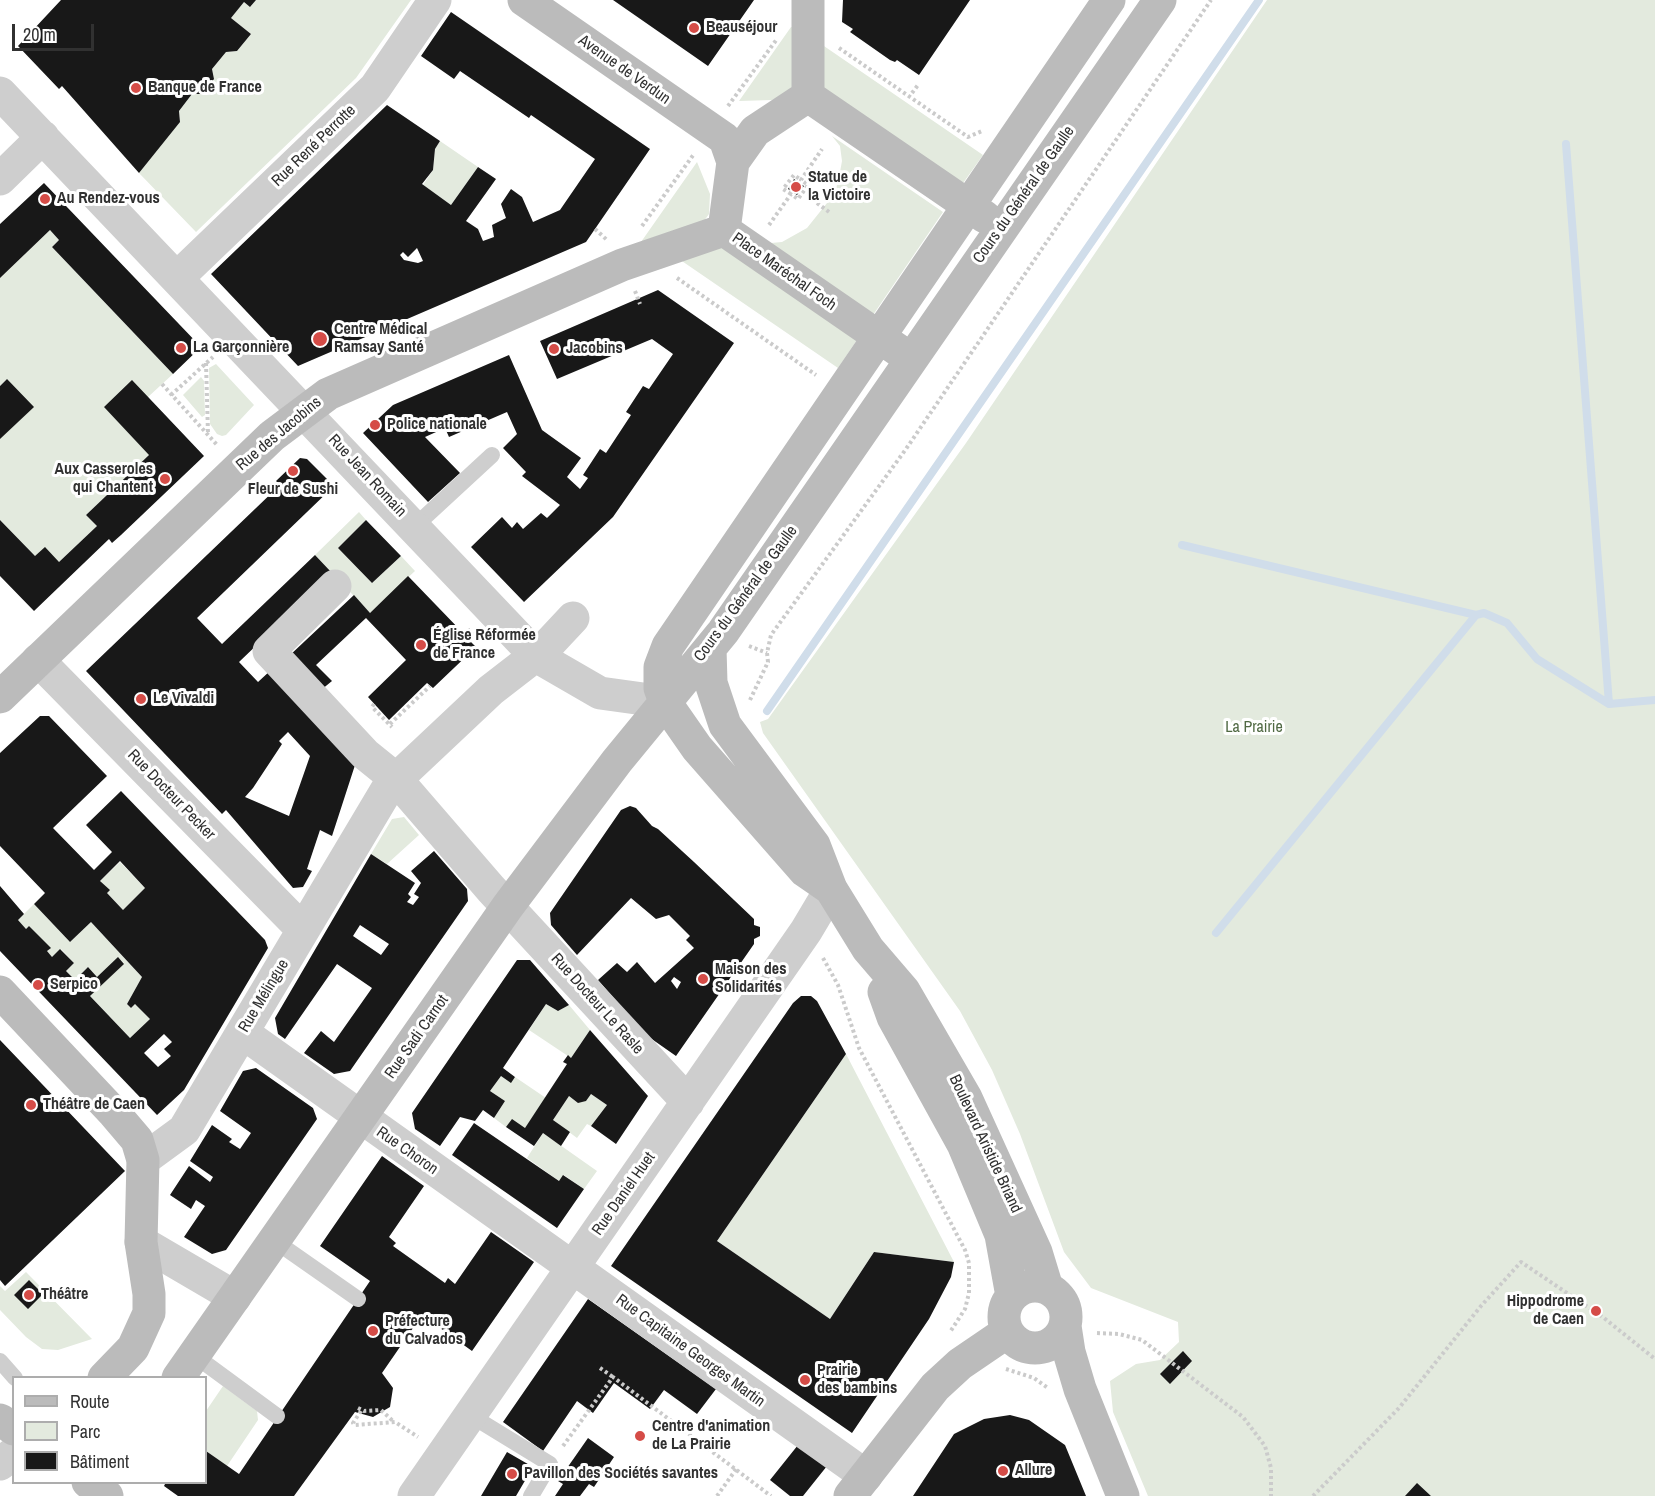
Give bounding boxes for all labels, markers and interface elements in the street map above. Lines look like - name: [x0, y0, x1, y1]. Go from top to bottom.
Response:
- scale bar: [15, 12, 98, 50]
- place label: Beauséjour: [706, 18, 777, 38]
- marker: Beauséjour: [687, 21, 701, 35]
- text: 20 m: [23, 22, 56, 47]
- street label: Avenue de Verdun: [574, 31, 674, 109]
- place label: Banque de France: [148, 78, 262, 98]
- marker: Banque de France: [129, 81, 143, 95]
- street label: Rue René Perrotte: [268, 101, 360, 191]
- street label: Cours du Général de Gaulle: [969, 123, 1079, 267]
- place label: Statue de la Victoire: [808, 168, 870, 206]
- marker: Statue de la Victoire: [789, 180, 803, 194]
- place label: Au Rendez-vous: [57, 189, 160, 209]
- marker: Au Rendez-vous: [38, 192, 52, 206]
- street label: Place Maréchal Foch: [728, 229, 840, 315]
- place label: Centre Médical Ramsay Santé: [334, 320, 427, 358]
- marker: Centre Médical Ramsay Santé: [311, 330, 329, 348]
- place label: La Garçonnière: [193, 338, 289, 358]
- place label: Jacobins: [566, 339, 623, 359]
- marker: La Garçonnière: [174, 341, 188, 355]
- marker: Jacobins: [547, 342, 561, 356]
- street label: Rue des Jacobins: [233, 393, 325, 475]
- place label: Police nationale: [387, 415, 487, 435]
- marker: Police nationale: [368, 418, 382, 432]
- street label: Rue Jean Romain: [324, 431, 410, 521]
- place label: Aux Casseroles qui Chantent: [55, 460, 153, 498]
- marker: Fleur de Sushi: [286, 464, 300, 478]
- marker: Aux Casseroles qui Chantent: [158, 472, 172, 486]
- place label: Fleur de Sushi: [248, 480, 338, 500]
- street label: Cours du Général de Gaulle: [690, 522, 802, 666]
- place label: Église Réformée de France: [433, 626, 536, 664]
- marker: Église Réformée de France: [414, 638, 428, 652]
- place label: Le Vivaldi: [153, 689, 214, 709]
- marker: Le Vivaldi: [134, 692, 148, 706]
- park label: La Prairie: [1225, 718, 1283, 738]
- street label: Rue Docteur Pecker: [123, 746, 219, 844]
- street label: Rue Docteur Le Rasle: [547, 950, 647, 1058]
- street label: Rue Mélingue: [235, 956, 293, 1036]
- place label: Maison des Solidarités: [715, 960, 786, 998]
- marker: Maison des Solidarités: [696, 972, 710, 986]
- place label: Serpico: [50, 975, 98, 995]
- marker: Serpico: [31, 978, 45, 992]
- street label: Rue Sadi Carnot: [381, 991, 453, 1083]
- street label: Boulevard Aristide Briand: [945, 1072, 1025, 1216]
- place label: Théâtre de Caen: [43, 1095, 145, 1115]
- marker: Théâtre de Caen: [24, 1098, 38, 1112]
- street label: Rue Choron: [373, 1123, 441, 1179]
- street label: Rue Daniel Huet: [588, 1149, 660, 1239]
- place label: Théâtre: [41, 1285, 88, 1305]
- marker: Théâtre: [22, 1288, 36, 1302]
- street label: Rue Capitaine Georges Martin: [612, 1291, 768, 1411]
- place label: Hippodrome de Caen: [1507, 1292, 1584, 1330]
- marker: Hippodrome de Caen: [1589, 1304, 1603, 1318]
- place label: Préfecture du Calvados: [385, 1312, 463, 1350]
- marker: Préfecture du Calvados: [366, 1324, 380, 1338]
- place label: Prairie des bambins: [817, 1361, 897, 1399]
- marker: Prairie des bambins: [798, 1373, 812, 1387]
- legend: [12, 1376, 207, 1484]
- text: Route: [70, 1389, 109, 1414]
- place label: Centre d'animation de La Prairie: [652, 1417, 770, 1455]
- text: Parc: [70, 1419, 100, 1444]
- marker: Centre d'animation de La Prairie: [633, 1429, 647, 1443]
- text: Bâtiment: [70, 1449, 129, 1474]
- place label: Allure: [1015, 1461, 1052, 1481]
- place label: Pavillon des Sociétés savantes: [524, 1464, 718, 1484]
- marker: Allure: [996, 1464, 1010, 1478]
- marker: Pavillon des Sociétés savantes: [505, 1467, 519, 1481]

